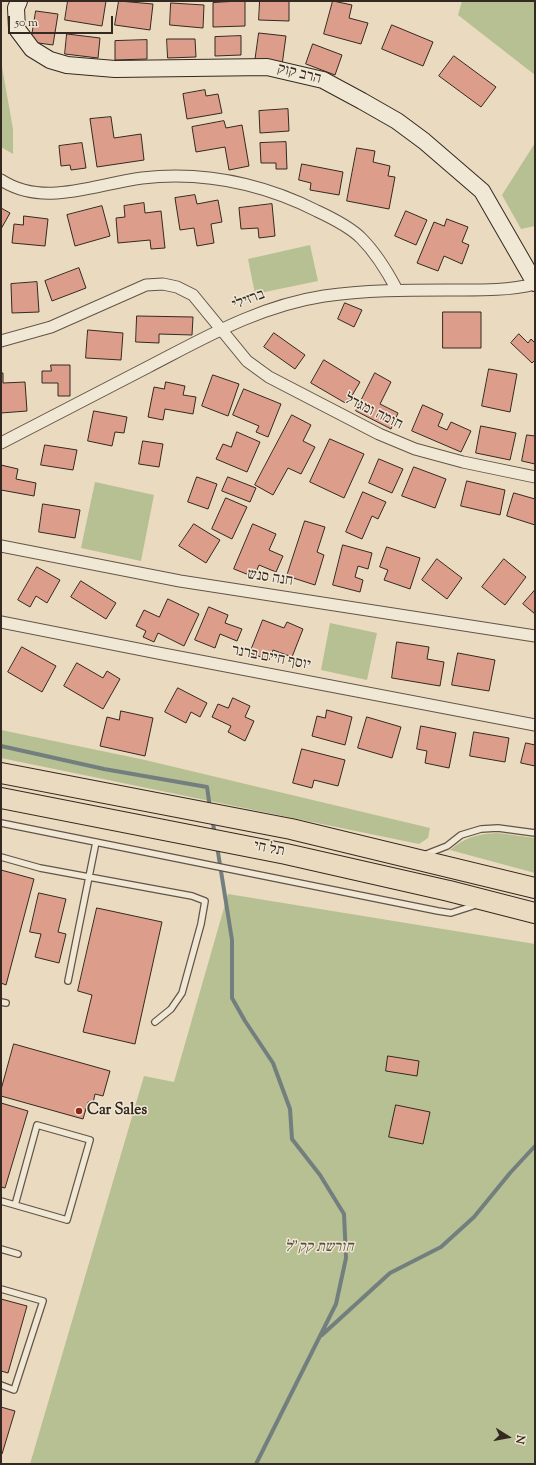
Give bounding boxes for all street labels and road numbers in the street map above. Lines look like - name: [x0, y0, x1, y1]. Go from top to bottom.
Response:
- street label: הרב קוק: [275, 61, 323, 89]
- street label: ברזילי: [230, 287, 268, 315]
- street label: חומה ומגדל: [341, 391, 405, 435]
- street label: חנה סנש: [246, 567, 294, 591]
- street label: יוסף חיים ברנר: [230, 643, 312, 675]
- street label: תל חי: [252, 838, 286, 862]

